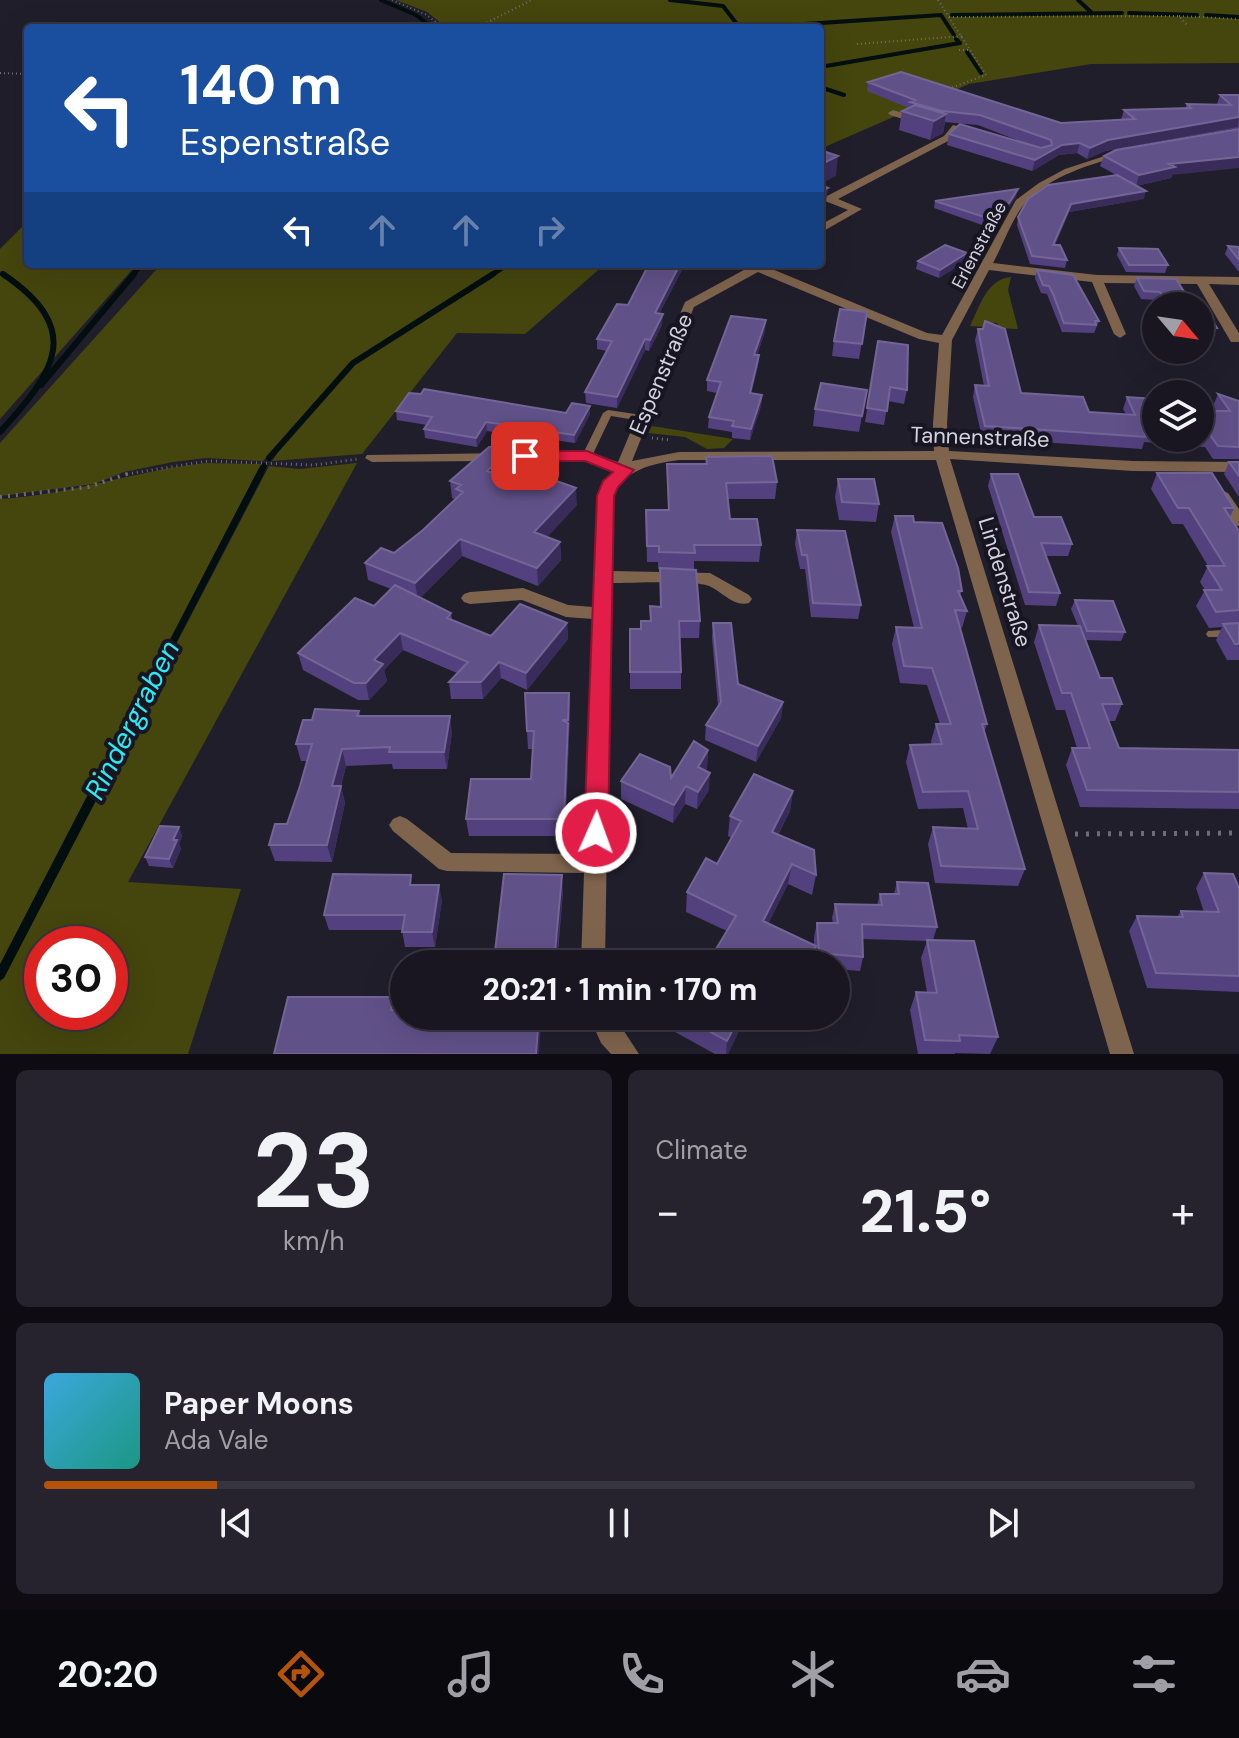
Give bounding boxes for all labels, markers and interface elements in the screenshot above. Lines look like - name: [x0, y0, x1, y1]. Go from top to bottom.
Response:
- text: 140 m: [180, 48, 342, 121]
- icon: left: [48, 56, 152, 160]
- text: Espenstraße: [180, 119, 390, 166]
- street label: Erlenstraße: [946, 197, 1012, 293]
- icon: left: [276, 208, 320, 252]
- icon: ahead: [360, 208, 404, 252]
- icon: ahead: [444, 208, 488, 252]
- icon: right: [528, 208, 572, 252]
- north arrow: [1142, 292, 1214, 364]
- map controls: [1142, 292, 1214, 452]
- street label: Espenstraße: [623, 309, 699, 439]
- button: layers: [1142, 380, 1214, 452]
- street label: Tannenstraße: [910, 420, 1050, 454]
- pin: [491, 422, 559, 490]
- icon: arrive: [503, 434, 547, 478]
- street label: Lindenstraße: [971, 513, 1039, 651]
- water label: Rindergraben: [76, 634, 188, 806]
- position arrow: [554, 791, 638, 875]
- speed limit sign: 30: [24, 926, 128, 1030]
- text: 20:21 · 1 min · 170 m: [483, 970, 757, 1009]
- text: 23: [252, 1104, 375, 1239]
- text: Climate: [656, 1133, 748, 1167]
- text: 21.5°: [859, 1172, 991, 1251]
- text: −: [656, 1183, 680, 1241]
- text: +: [1171, 1183, 1195, 1241]
- text: km/h: [283, 1224, 344, 1258]
- text: Paper Moons: [164, 1384, 354, 1423]
- text: Ada Vale: [164, 1423, 269, 1457]
- icon: previous: [214, 1501, 258, 1545]
- icon: pause: [597, 1501, 641, 1545]
- icon: next: [981, 1501, 1025, 1545]
- icon: directions: [273, 1646, 329, 1702]
- icon: music: [443, 1646, 499, 1702]
- icon: phone: [614, 1646, 670, 1702]
- icon: climate: [785, 1646, 841, 1702]
- icon: car: [955, 1646, 1011, 1702]
- icon: filters: [1126, 1646, 1182, 1702]
- text: 20:20: [57, 1651, 158, 1698]

